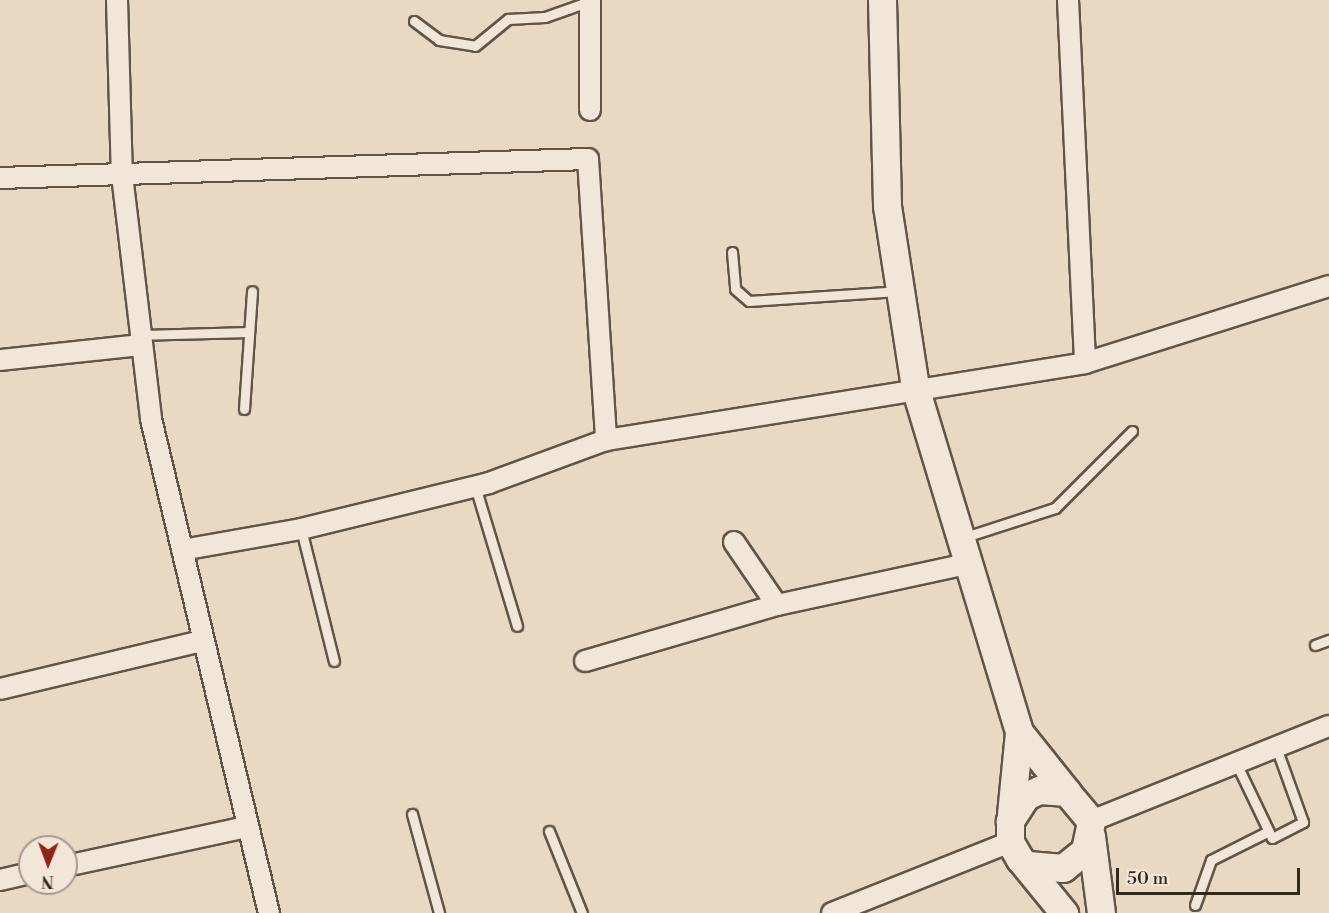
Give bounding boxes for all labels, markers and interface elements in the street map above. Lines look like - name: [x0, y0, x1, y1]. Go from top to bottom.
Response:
- north arrow: [18, 835, 78, 895]
- scale bar: [1119, 856, 1304, 894]
- text: 50 m: [1127, 867, 1168, 890]
- text: N: [41, 871, 54, 891]

